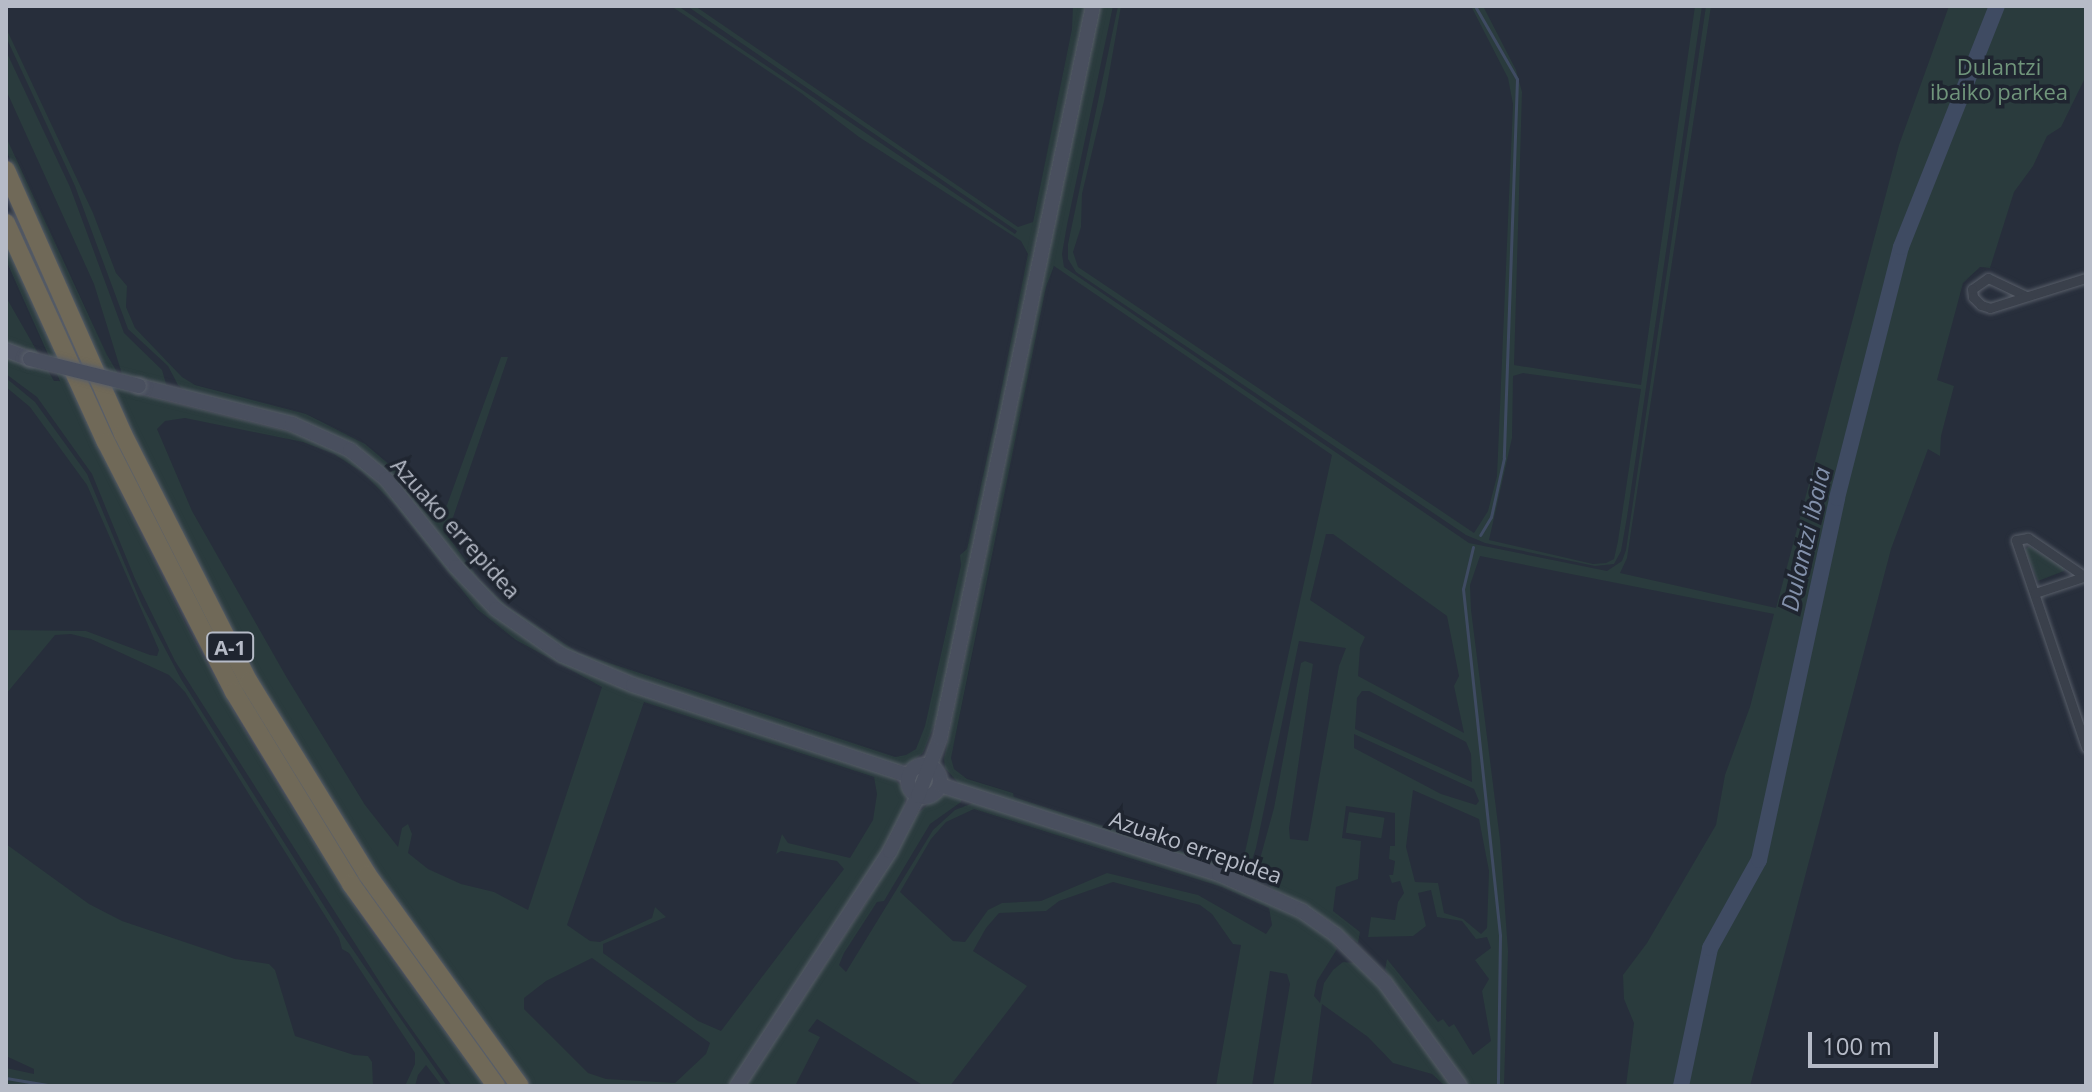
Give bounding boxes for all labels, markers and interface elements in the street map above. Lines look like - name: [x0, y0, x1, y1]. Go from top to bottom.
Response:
- park label: Dulantzi ibaiko parkea: [1930, 53, 2068, 104]
- street label: Azuako errepidea: [386, 452, 526, 604]
- water label: Dulantzi ibaia: [1774, 464, 1836, 614]
- road number: A-1: [206, 631, 254, 663]
- street label: Azuako errepidea: [1107, 805, 1285, 889]
- scale bar: [1812, 1016, 1942, 1066]
- text: 100 m: [1822, 1029, 1892, 1062]

